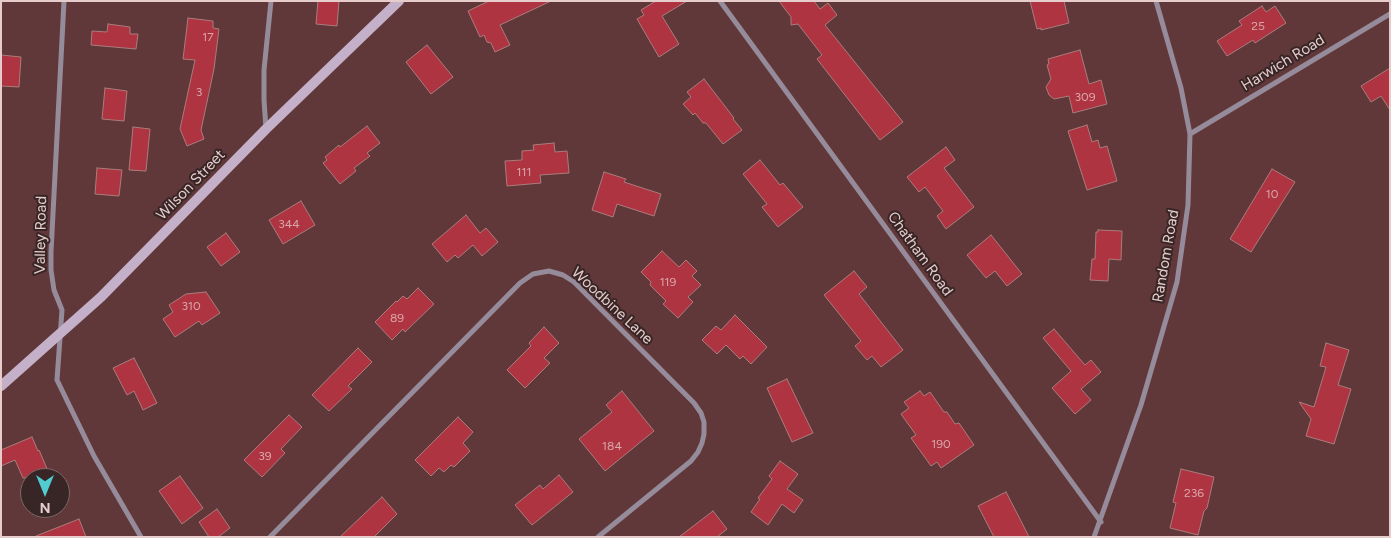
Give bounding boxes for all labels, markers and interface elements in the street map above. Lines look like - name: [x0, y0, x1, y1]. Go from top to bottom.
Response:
- house number: 25: [1251, 19, 1265, 33]
- house number: 17: [202, 30, 214, 44]
- street label: Harwich Road: [1238, 31, 1328, 95]
- house number: 3: [196, 85, 202, 99]
- house number: 309: [1074, 90, 1096, 104]
- street label: Wilson Street: [153, 146, 229, 224]
- house number: 111: [517, 165, 531, 179]
- house number: 10: [1266, 187, 1278, 201]
- street label: Valley Road: [31, 196, 51, 274]
- street label: Chatham Road: [883, 208, 957, 300]
- street label: Random Road: [1149, 208, 1183, 304]
- house number: 344: [278, 217, 300, 231]
- street label: Woodbine Lane: [568, 264, 656, 348]
- house number: 119: [660, 275, 676, 289]
- house number: 310: [181, 299, 201, 313]
- house number: 89: [390, 311, 404, 325]
- house number: 190: [931, 437, 951, 451]
- house number: 184: [602, 439, 622, 453]
- house number: 39: [258, 449, 272, 463]
- north arrow: [20, 468, 70, 518]
- house number: 236: [1184, 486, 1204, 500]
- text: N: [40, 499, 50, 516]

